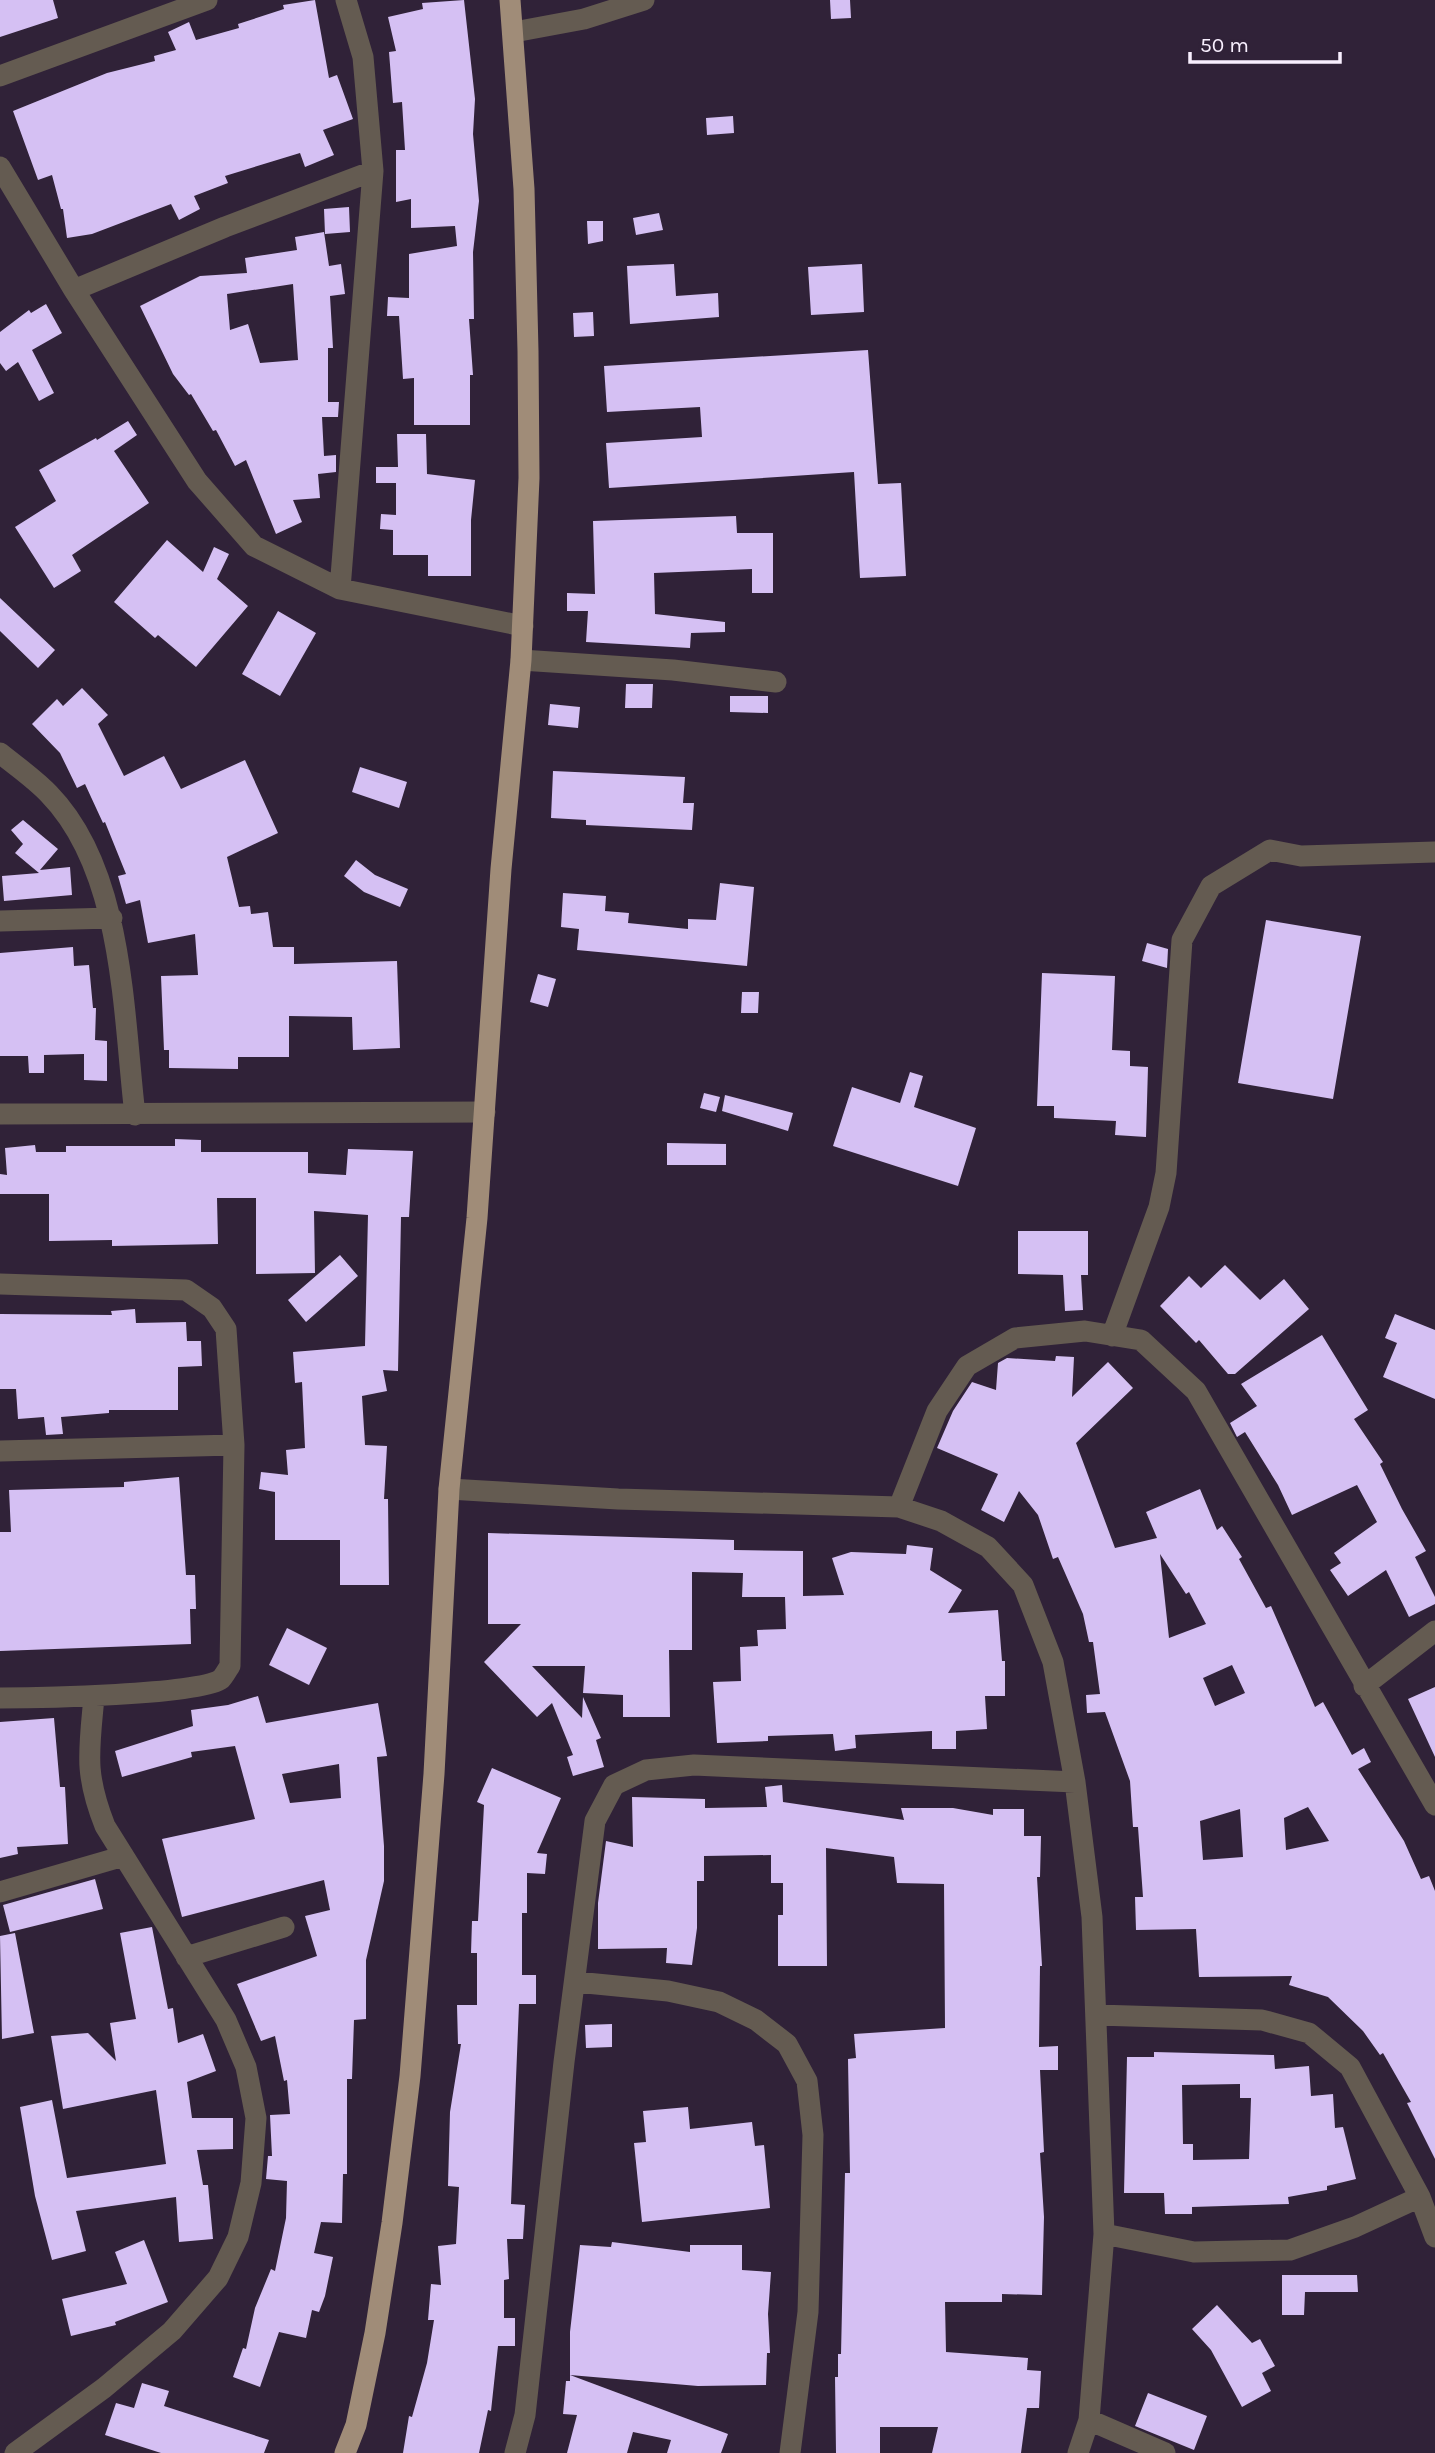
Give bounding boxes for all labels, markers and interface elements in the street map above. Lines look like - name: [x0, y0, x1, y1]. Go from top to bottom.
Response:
- scale bar: [1190, 21, 1340, 65]
- text: 50 m: [1200, 33, 1249, 57]

